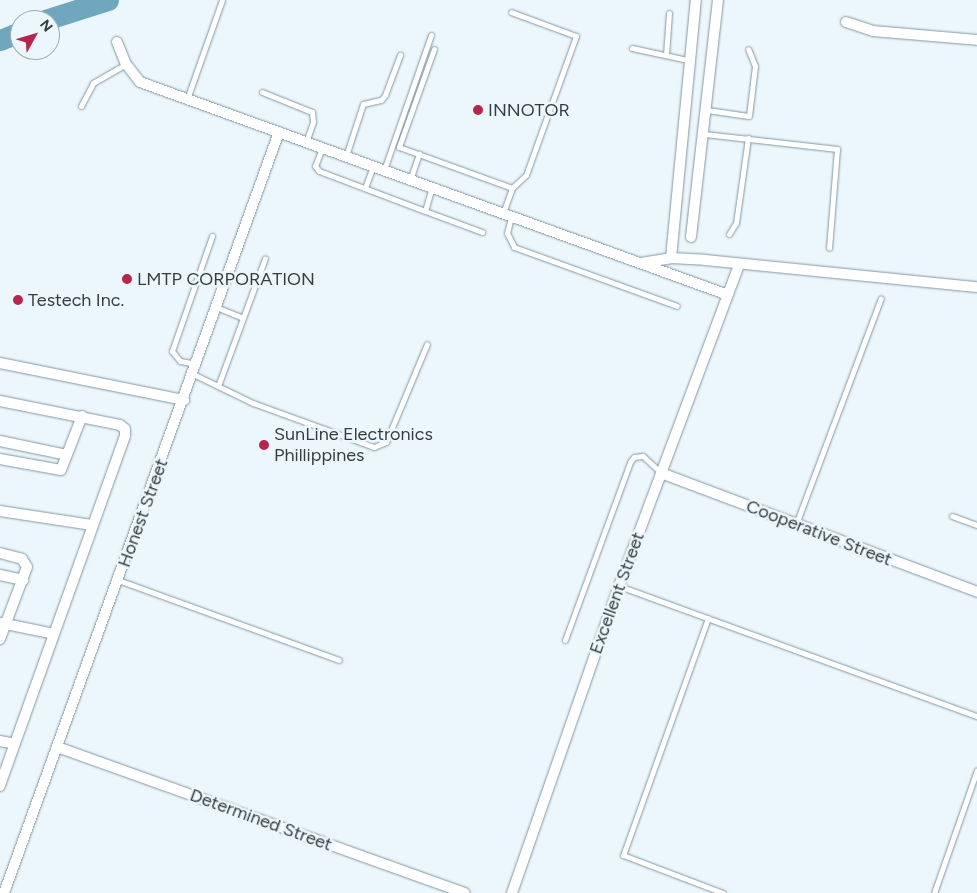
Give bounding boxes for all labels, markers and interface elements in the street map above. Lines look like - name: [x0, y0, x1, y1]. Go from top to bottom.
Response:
- north arrow: [10, 10, 60, 60]
- text: N: [36, 16, 56, 35]
- place label: INNOTOR: [488, 99, 570, 121]
- marker: INNOTOR: [472, 104, 484, 116]
- place label: LMTP CORPORATION: [137, 268, 315, 290]
- marker: LMTP CORPORATION: [121, 273, 133, 285]
- place label: Testech Inc.: [28, 289, 124, 311]
- marker: Testech Inc.: [12, 294, 24, 306]
- place label: SunLine Electronics Phillippines: [274, 424, 433, 466]
- marker: SunLine Electronics Phillippines: [258, 439, 270, 451]
- street label: Honest Street: [113, 456, 173, 570]
- street label: Cooperative Street: [743, 495, 895, 571]
- street label: Excellent Street: [585, 529, 649, 657]
- street label: Determined Street: [187, 784, 335, 856]

